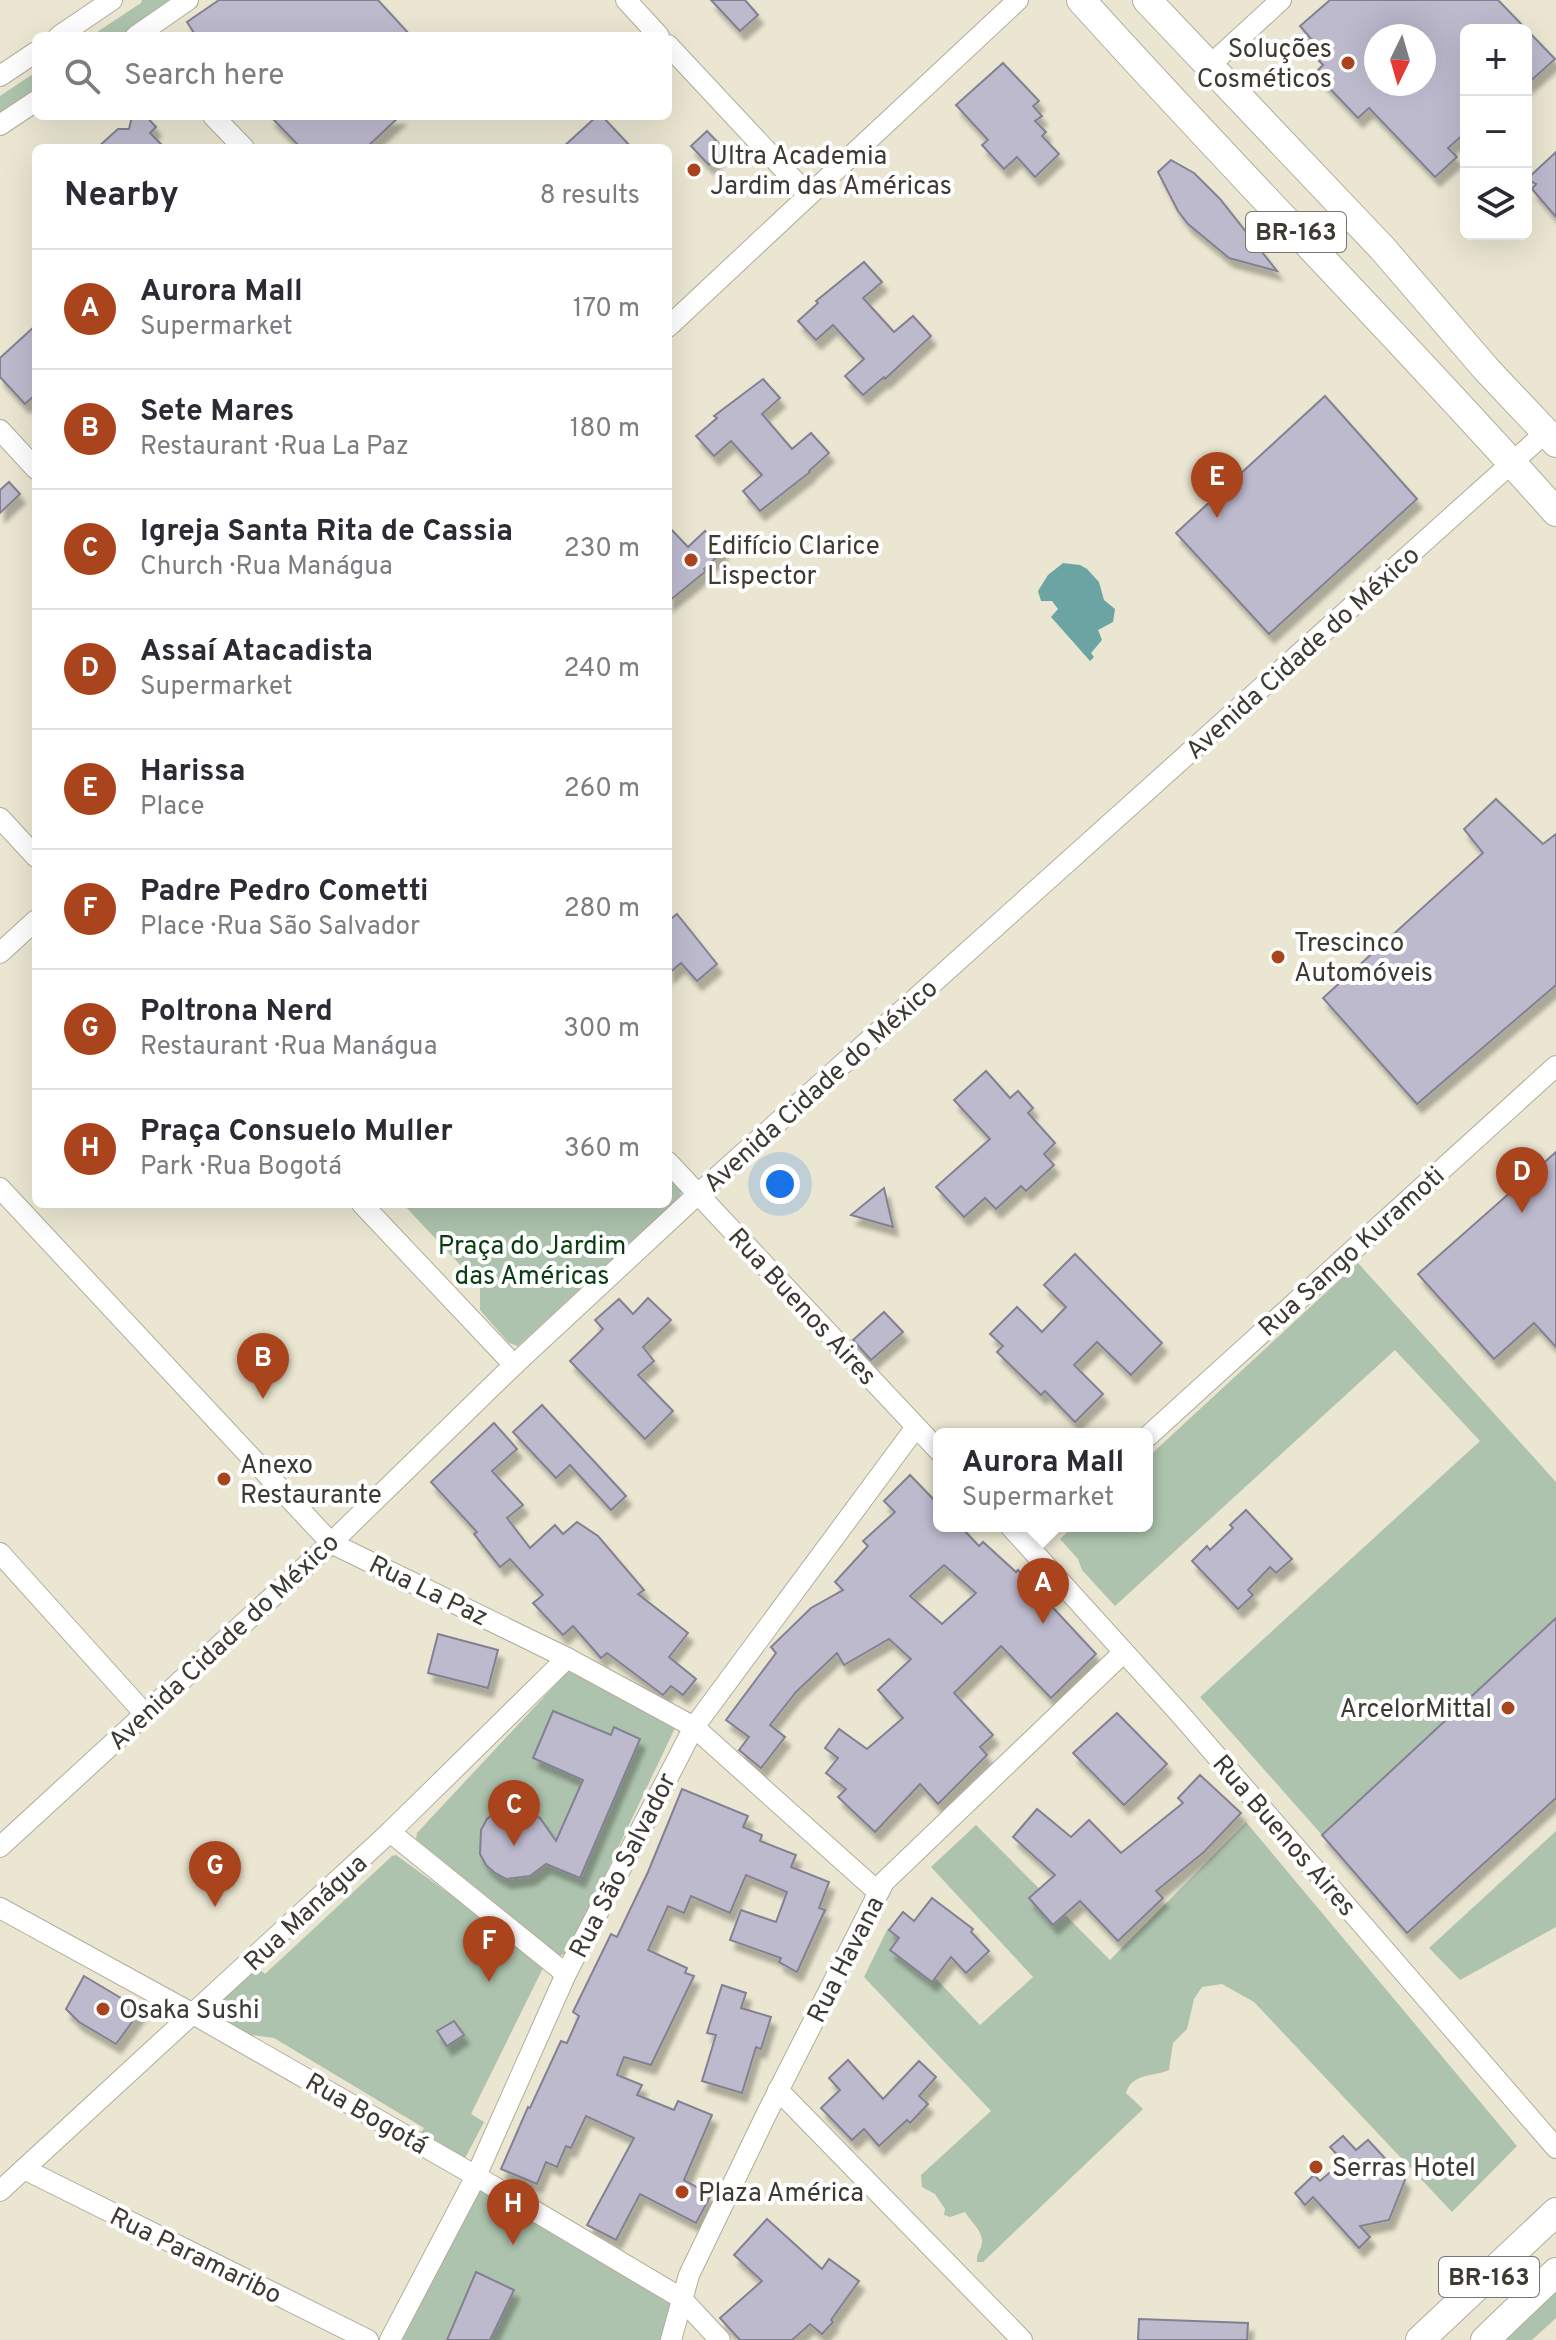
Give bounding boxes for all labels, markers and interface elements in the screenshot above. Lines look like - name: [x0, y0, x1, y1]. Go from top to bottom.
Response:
- north arrow: [1364, 24, 1436, 96]
- map controls: [1460, 24, 1532, 240]
- button: +: [1460, 24, 1532, 96]
- search box: [32, 32, 672, 120]
- place label: Soluções Cosméticos: [1197, 34, 1332, 97]
- icon: search: [60, 54, 104, 98]
- marker: Soluções Cosméticos: [1339, 54, 1357, 72]
- text: Search here: [124, 58, 284, 95]
- button: −: [1460, 96, 1532, 168]
- place label: Ultra Academia Jardim das Américas: [710, 141, 952, 204]
- marker: Ultra Academia Jardim das Américas: [685, 161, 703, 179]
- button: layers: [1460, 168, 1532, 240]
- text: Nearby: [64, 175, 179, 218]
- text: 8 results: [540, 180, 640, 213]
- road number: BR-163: [1246, 212, 1346, 252]
- text: Aurora Mall: [140, 274, 303, 311]
- text: A: [81, 293, 99, 326]
- text: 170 m: [573, 293, 640, 326]
- text: Supermarket: [140, 311, 292, 344]
- text: Sete Mares: [140, 394, 294, 431]
- text: B: [81, 413, 99, 446]
- text: 180 m: [570, 413, 640, 446]
- text: Restaurant · Rua La Paz: [140, 431, 409, 464]
- pin: E: [1191, 452, 1243, 518]
- text: Igreja Santa Rita de Cassia: [140, 514, 513, 551]
- place label: Edifício Clarice Lispector: [707, 531, 880, 594]
- text: C: [82, 533, 98, 566]
- text: 230 m: [564, 533, 640, 566]
- street label: Avenida Cidade do México: [1180, 540, 1428, 768]
- text: Church · Rua Manágua: [140, 551, 393, 584]
- marker: Edifício Clarice Lispector: [682, 551, 700, 569]
- text: Assaí Atacadista: [140, 634, 373, 671]
- text: D: [81, 653, 99, 686]
- text: 240 m: [563, 653, 640, 686]
- text: Supermarket: [140, 671, 292, 704]
- text: Harissa: [140, 754, 245, 791]
- text: E: [82, 773, 98, 806]
- text: 260 m: [564, 773, 640, 806]
- text: Place: [140, 791, 204, 824]
- text: Padre Pedro Cometti: [140, 874, 429, 911]
- text: F: [83, 893, 97, 926]
- text: 280 m: [564, 893, 640, 926]
- text: Place · Rua São Salvador: [140, 911, 420, 944]
- place label: Trescinco Automóveis: [1294, 928, 1433, 991]
- marker: Trescinco Automóveis: [1269, 948, 1287, 966]
- street label: Avenida Cidade do México: [698, 973, 946, 1201]
- text: Poltrona Nerd: [140, 994, 333, 1031]
- text: G: [81, 1013, 99, 1046]
- text: 300 m: [563, 1013, 640, 1046]
- text: Restaurant · Rua Manágua: [140, 1031, 437, 1064]
- text: Praça Consuelo Muller: [140, 1114, 453, 1151]
- text: H: [81, 1133, 99, 1166]
- text: 360 m: [564, 1133, 640, 1166]
- pin: D: [1496, 1147, 1548, 1213]
- text: Park · Rua Bogotá: [140, 1151, 342, 1184]
- street label: Rua Sango Kuramoti: [1253, 1161, 1453, 1345]
- your location: [760, 1164, 800, 1204]
- street label: Rua Buenos Aires: [720, 1222, 883, 1393]
- park label: Praça do Jardim das Américas: [438, 1231, 626, 1294]
- pin: B: [237, 1333, 289, 1399]
- popup: [933, 1428, 1153, 1532]
- text: Aurora Mall: [962, 1445, 1124, 1482]
- place label: Anexo Restaurante: [240, 1450, 382, 1513]
- marker: Anexo Restaurante: [215, 1470, 233, 1488]
- text: Supermarket: [962, 1482, 1114, 1515]
- street label: Avenida Cidade do México: [102, 1527, 347, 1759]
- street label: Rua La Paz: [363, 1549, 493, 1635]
- pin: A: [1017, 1558, 1069, 1624]
- place label: ArcelorMittal: [1339, 1694, 1492, 1727]
- marker: ArcelorMittal: [1499, 1699, 1517, 1717]
- street label: Rua Buenos Aires: [1204, 1749, 1362, 1924]
- street label: Rua São Salvador: [563, 1768, 685, 1964]
- pin: C: [488, 1780, 540, 1846]
- pin: G: [189, 1841, 241, 1907]
- street label: Rua Manágua: [238, 1848, 375, 1979]
- street label: Rua Havana: [801, 1891, 893, 2029]
- pin: F: [463, 1916, 515, 1982]
- place label: Osaka Sushi: [119, 1995, 260, 2028]
- marker: Osaka Sushi: [94, 2000, 112, 2018]
- street label: Rua Bogotá: [299, 2067, 433, 2163]
- place label: Serras Hotel: [1332, 2153, 1476, 2186]
- marker: Serras Hotel: [1307, 2158, 1325, 2176]
- place label: Plaza América: [698, 2178, 864, 2211]
- pin: H: [487, 2179, 539, 2245]
- marker: Plaza América: [673, 2183, 691, 2201]
- street label: Rua Paramaribo: [104, 2201, 286, 2313]
- road number: BR-163: [1439, 2257, 1539, 2297]

